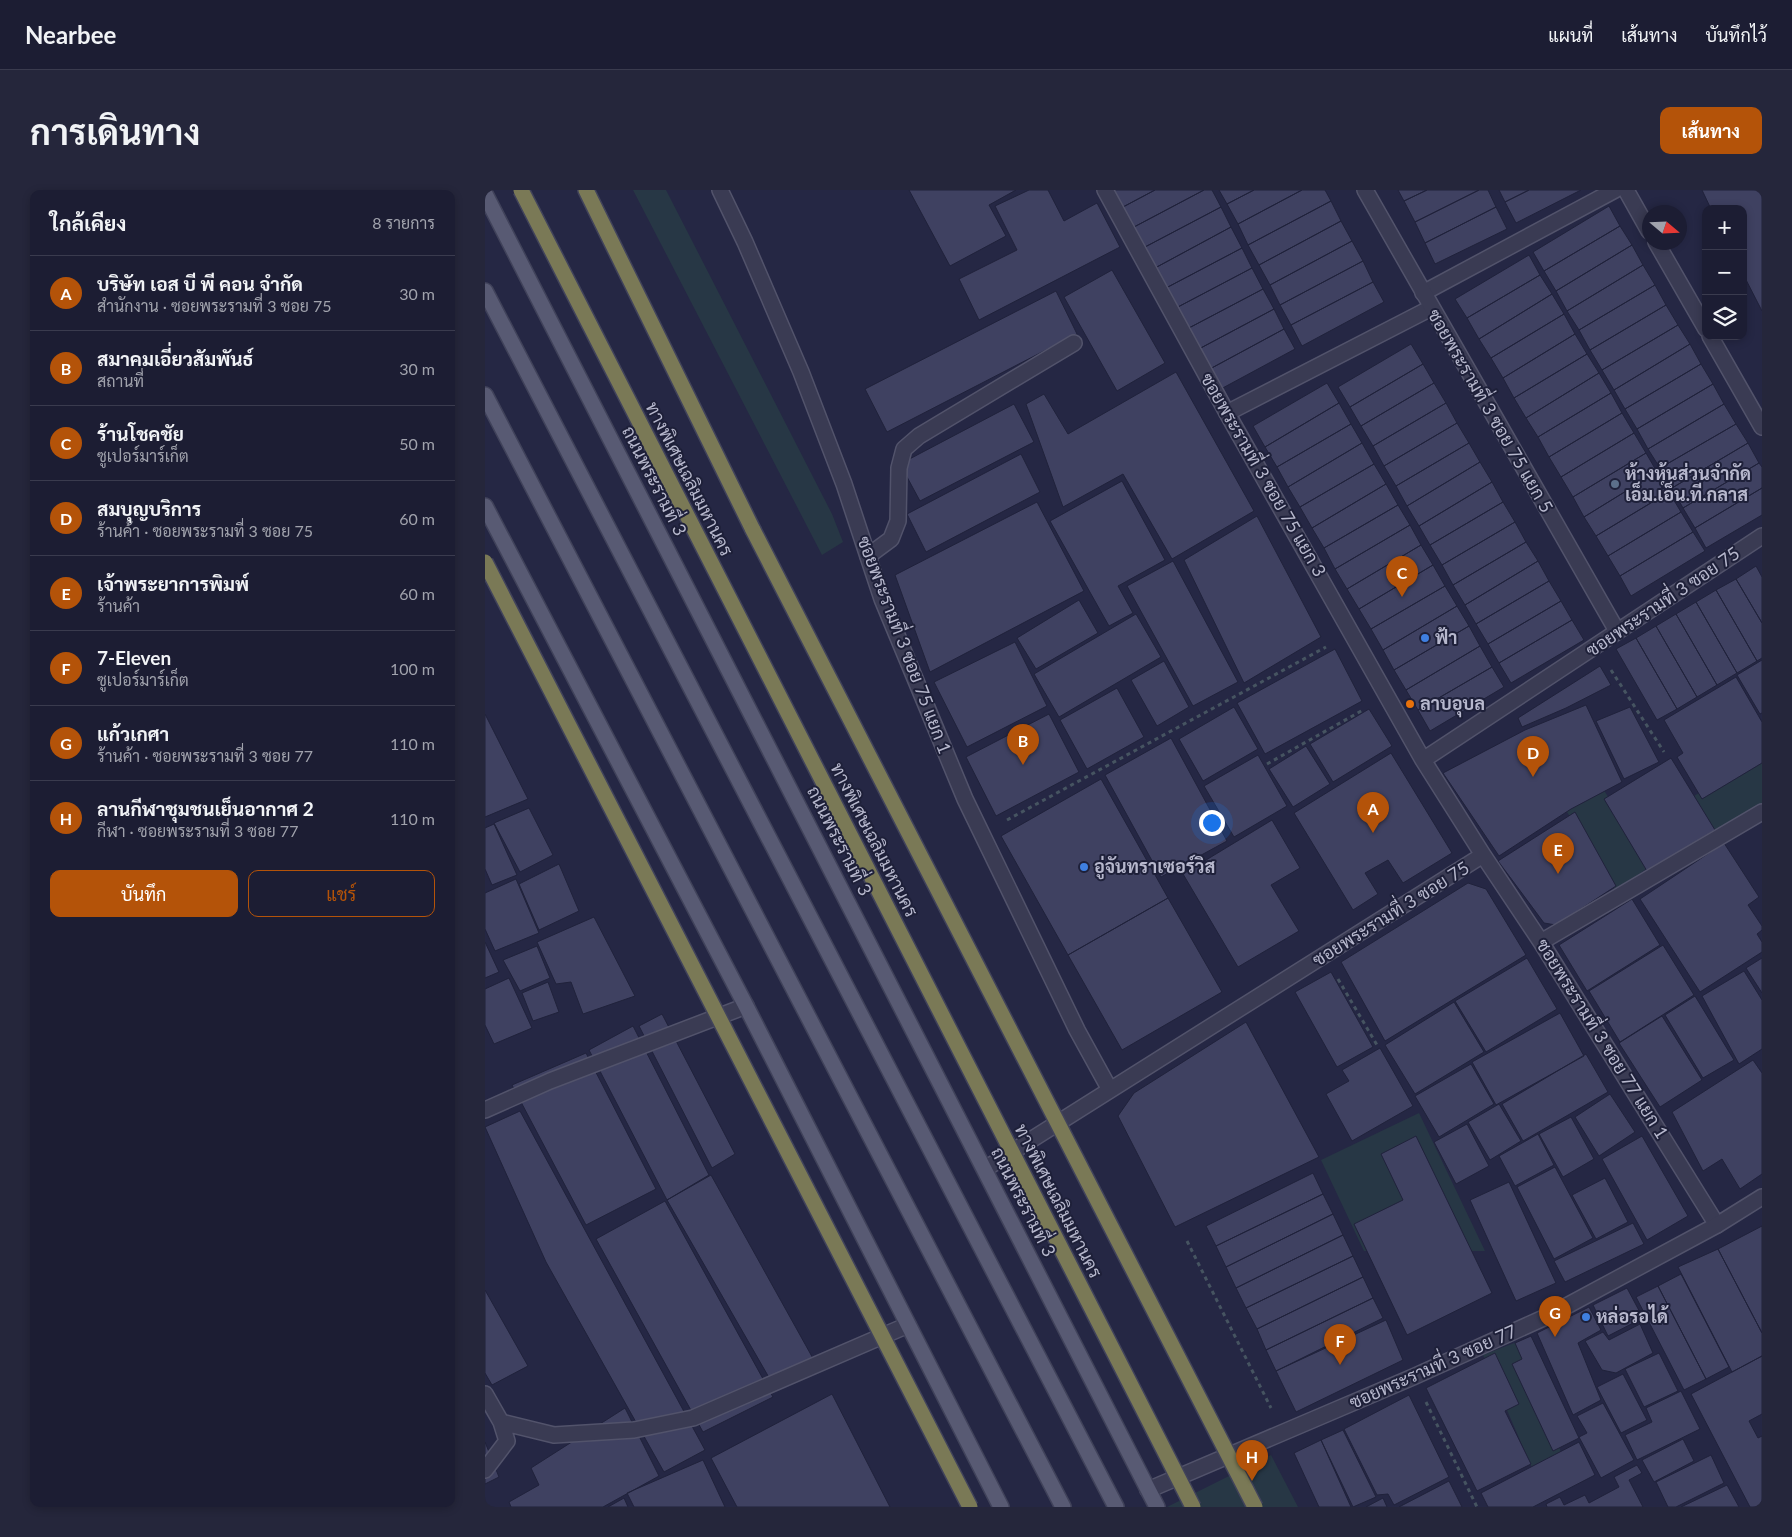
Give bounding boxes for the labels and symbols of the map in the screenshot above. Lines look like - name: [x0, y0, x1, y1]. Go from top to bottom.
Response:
- north arrow: [1642, 205, 1687, 250]
- street label: ซอยพระรามที่ 3 ซอย 75 แยก 5: [1423, 303, 1562, 516]
- street label: ซอยพระรามที่ 3 ซอย 75 แยก 3: [1196, 367, 1335, 580]
- street label: ทางพิเศษเฉลิมมหานคร: [642, 398, 738, 559]
- street label: ถนนพระรามที่ 3: [618, 420, 696, 539]
- place label: ห้างหุ้นส่วนจำกัด เอ็ม.เอ็น.ที.กลาส: [1625, 462, 1751, 505]
- marker: ห้างหุ้นส่วนจำกัด เอ็ม.เอ็น.ที.กลาส: [1609, 478, 1621, 490]
- street label: ซอยพระรามที่ 3 ซอย 75 แยก 1: [853, 531, 960, 757]
- street label: ซอยพระรามที่ 3 ซอย 75: [1579, 538, 1743, 661]
- pin: C: [1386, 556, 1418, 597]
- place label: ฟ้า: [1435, 626, 1457, 648]
- marker: ฟ้า: [1419, 632, 1431, 644]
- place label: ลาบอุบล: [1420, 692, 1485, 718]
- marker: ลาบอุบล: [1404, 698, 1416, 710]
- pin: B: [1007, 724, 1039, 765]
- pin: D: [1517, 736, 1549, 777]
- street label: ทางพิเศษเฉลิมมหานคร: [827, 759, 923, 920]
- street label: ถนนพระรามที่ 3: [803, 780, 881, 899]
- pin: A: [1357, 792, 1389, 833]
- your location: [1199, 810, 1225, 836]
- pin: E: [1542, 833, 1574, 874]
- street label: ซอยพระรามที่ 3 ซอย 75: [1306, 853, 1473, 970]
- place label: อู่จันทราเซอร์วิส: [1094, 854, 1215, 880]
- marker: อู่จันทราเซอร์วิส: [1078, 861, 1090, 873]
- street label: ซอยพระรามที่ 3 ซอย 77 แยก 1: [1532, 932, 1677, 1142]
- street label: ทางพิเศษเฉลิมมหานคร: [1011, 1120, 1107, 1281]
- street label: ถนนพระรามที่ 3: [987, 1141, 1065, 1260]
- pin: G: [1539, 1296, 1571, 1337]
- place label: หล่อรอได้: [1596, 1304, 1669, 1327]
- marker: หล่อรอได้: [1580, 1311, 1592, 1323]
- street label: ซอยพระรามที่ 3 ซอย 77: [1344, 1316, 1520, 1413]
- pin: F: [1324, 1324, 1356, 1365]
- pin: H: [1236, 1440, 1268, 1481]

